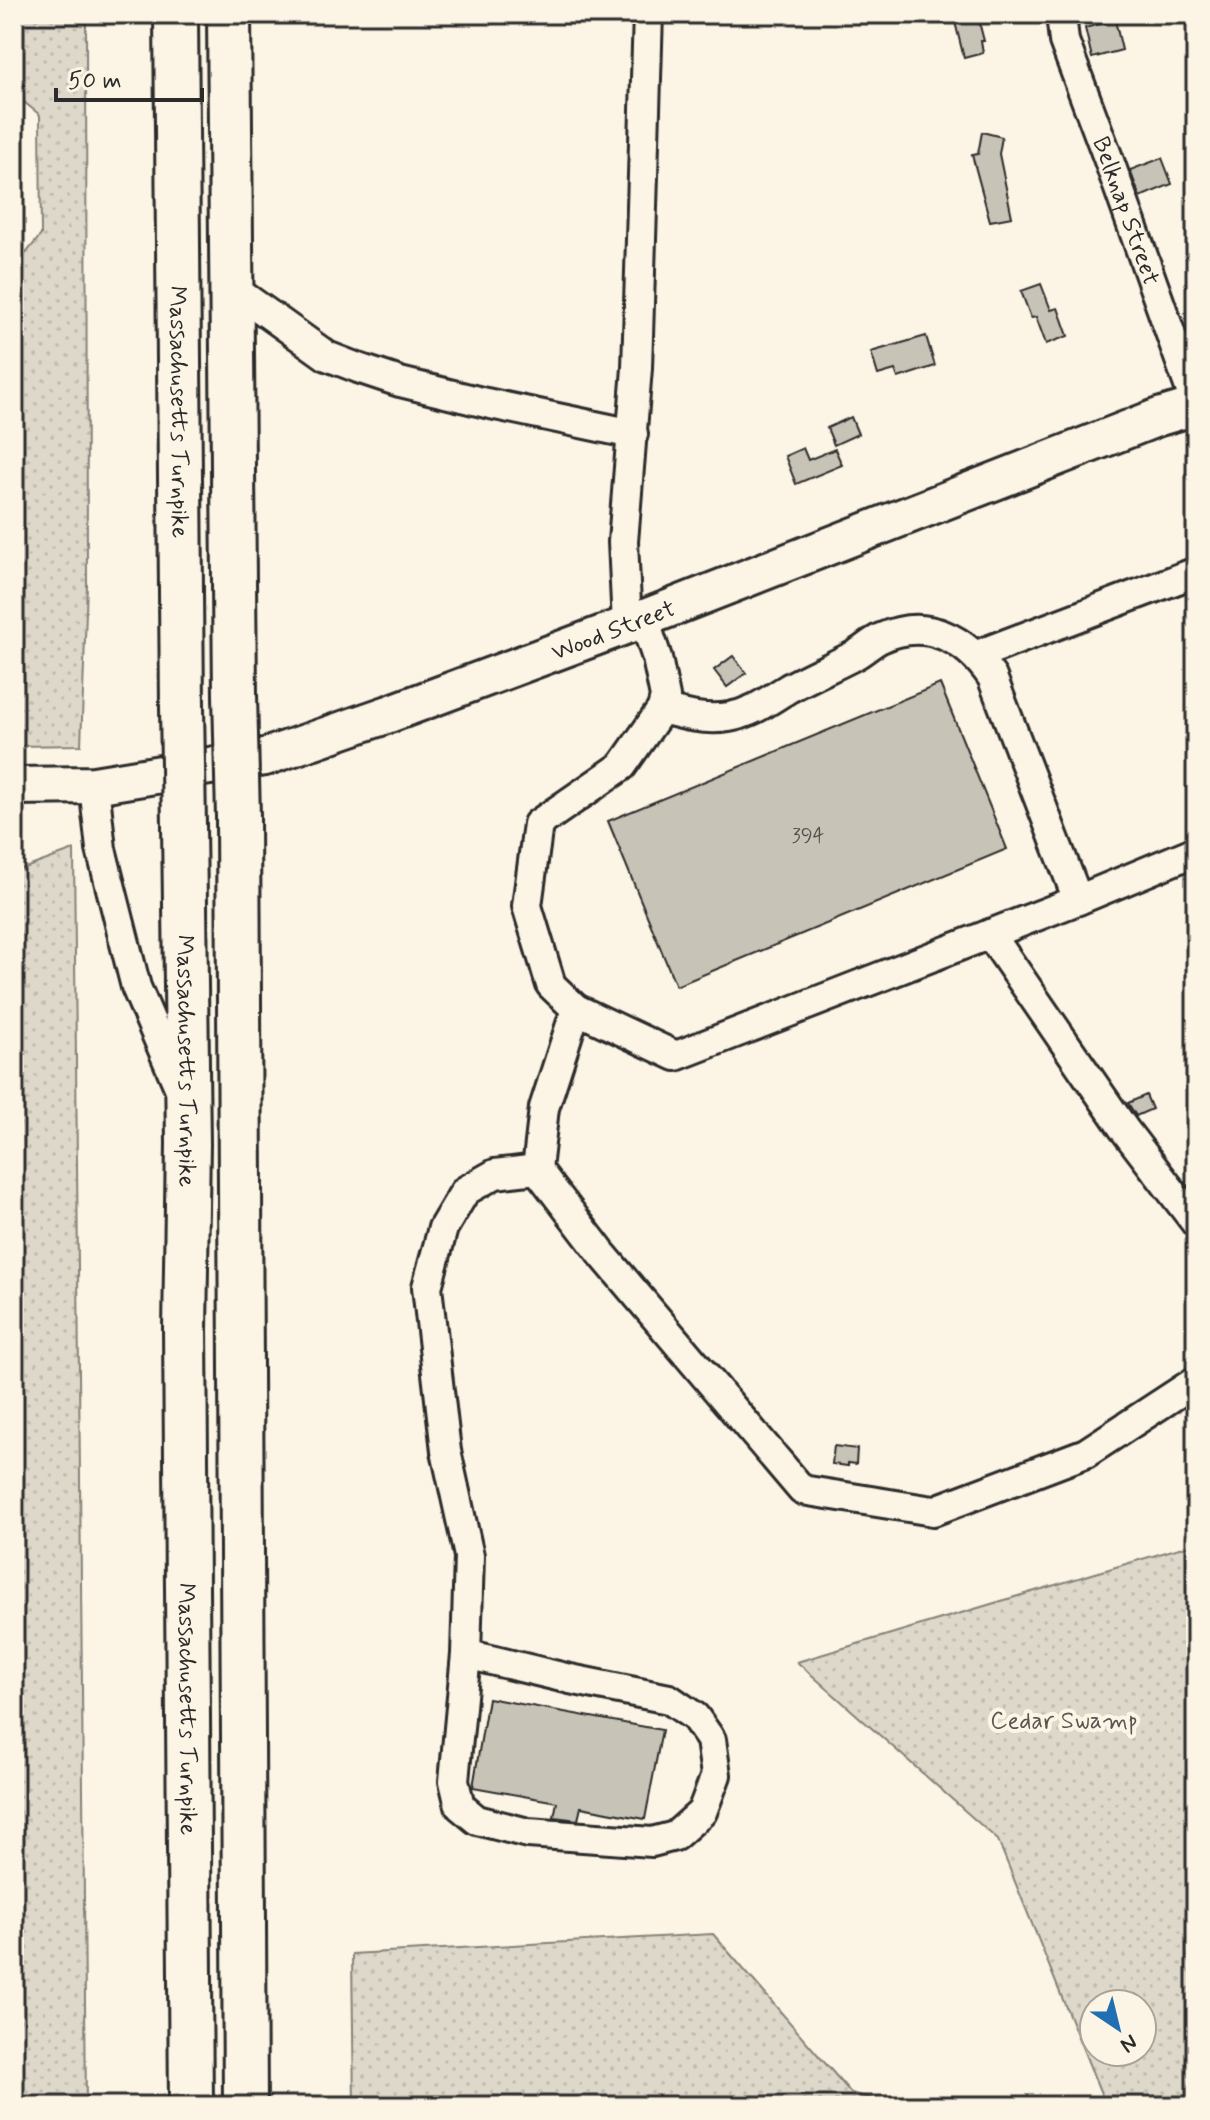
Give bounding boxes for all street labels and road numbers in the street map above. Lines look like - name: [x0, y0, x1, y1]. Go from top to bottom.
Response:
- street label: Belknap Street: [1084, 132, 1166, 290]
- street label: Massachusetts Turnpike: [161, 286, 195, 538]
- street label: Wood Street: [548, 594, 680, 669]
- street label: Massachusetts Turnpike: [168, 935, 202, 1187]
- street label: Massachusetts Turnpike: [170, 1583, 203, 1835]

